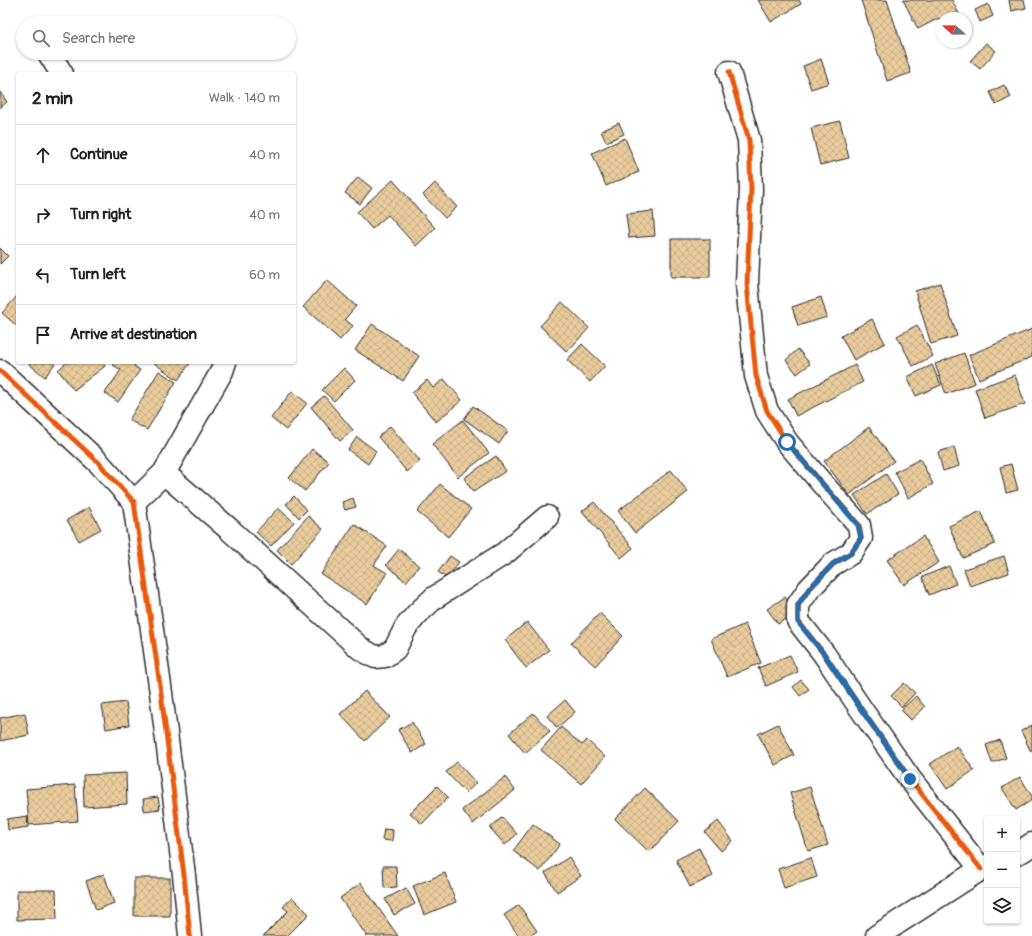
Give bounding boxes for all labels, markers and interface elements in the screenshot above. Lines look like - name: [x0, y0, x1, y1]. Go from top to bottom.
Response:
- north arrow: [936, 12, 972, 48]
- search box: [16, 16, 296, 60]
- icon: search: [30, 27, 52, 49]
- text: Search here: [62, 29, 135, 48]
- text: 2 min: [32, 88, 73, 109]
- text: Walk · 140 m: [209, 90, 280, 106]
- icon: ahead: [32, 144, 54, 166]
- text: Continue: [70, 145, 128, 164]
- text: 40 m: [249, 147, 280, 163]
- icon: right: [32, 204, 54, 226]
- text: Turn right: [70, 205, 131, 224]
- text: 40 m: [249, 207, 280, 223]
- icon: left: [32, 264, 54, 286]
- text: Turn left: [70, 265, 126, 284]
- text: 60 m: [249, 267, 280, 283]
- icon: arrive: [32, 324, 54, 346]
- text: Arrive at destination: [70, 325, 197, 344]
- route start: [778, 433, 796, 451]
- route end: [901, 770, 919, 788]
- map controls: [984, 816, 1020, 924]
- button: +: [984, 816, 1020, 852]
- button: −: [984, 852, 1020, 888]
- button: layers: [984, 888, 1020, 924]

